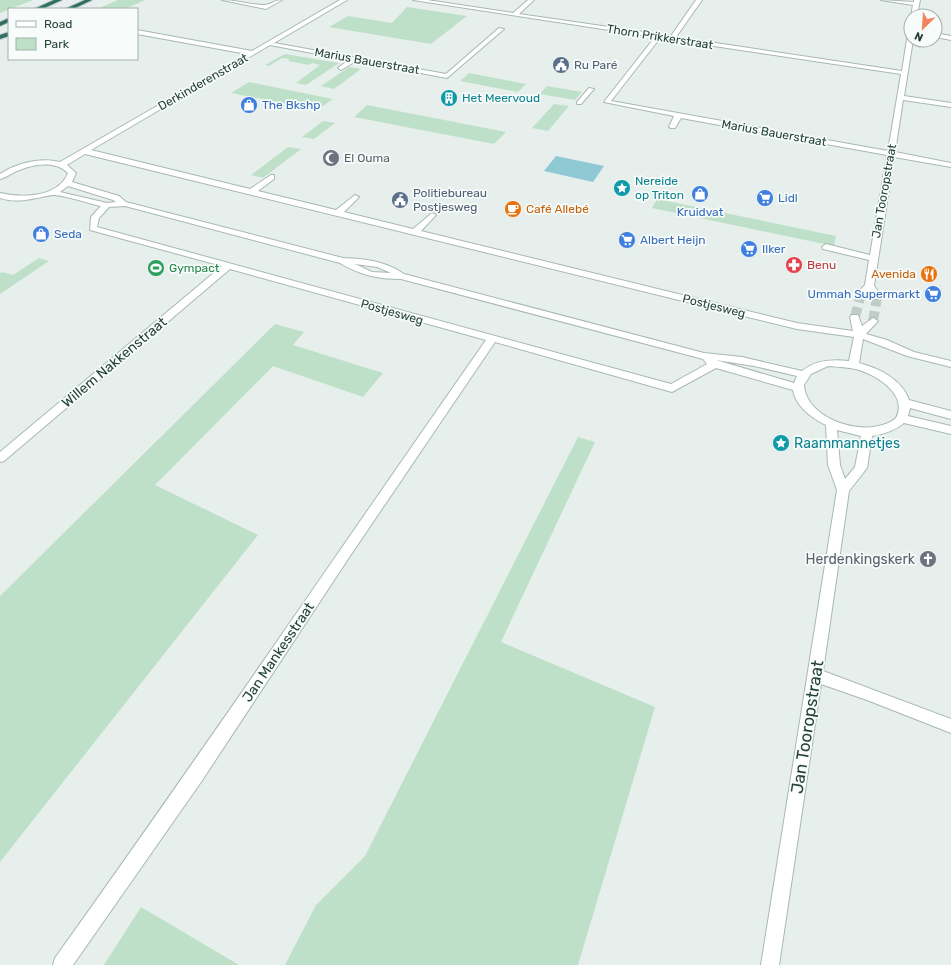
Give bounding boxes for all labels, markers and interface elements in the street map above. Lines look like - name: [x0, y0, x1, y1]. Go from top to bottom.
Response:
- legend: [8, 8, 138, 60]
- north arrow: [903, 8, 943, 48]
- text: Road: [44, 17, 72, 31]
- street label: Thorn Prikkerstraat: [606, 22, 714, 52]
- text: N: [913, 29, 925, 44]
- text: Park: [44, 37, 70, 51]
- street label: Marius Bauerstraat: [313, 45, 421, 77]
- street label: Derkinderenstraat: [156, 50, 251, 113]
- public building icon: Ru Paré: [551, 55, 571, 75]
- place label: Ru Paré: [574, 58, 618, 72]
- building icon: Het Meervoud: [439, 88, 459, 108]
- place label: Het Meervoud: [462, 91, 540, 105]
- shop icon: The Bkshp: [239, 95, 259, 115]
- place label: The Bkshp: [262, 98, 320, 112]
- street label: Marius Bauerstraat: [720, 117, 828, 149]
- street label: Jan Tooropstraat: [869, 143, 899, 239]
- mosque icon: El Ouma: [321, 148, 341, 168]
- place label: El Ouma: [344, 151, 390, 165]
- place label: Nereide op Triton: [635, 174, 684, 202]
- place icon: Nereide op Triton: [612, 178, 632, 198]
- shop icon: Kruidvat: [690, 184, 710, 204]
- place label: Politiebureau Postjesweg: [413, 186, 487, 214]
- supermarket icon: Lidl: [755, 188, 775, 208]
- public building icon: Politiebureau Postjesweg: [390, 190, 410, 210]
- place label: Lidl: [778, 191, 798, 205]
- cafe icon: Café Allebé: [503, 199, 523, 219]
- place label: Café Allebé: [526, 202, 589, 216]
- place label: Kruidvat: [677, 205, 724, 219]
- shop icon: Seda: [31, 224, 51, 244]
- place label: Seda: [54, 227, 82, 241]
- supermarket icon: Albert Heijn: [617, 230, 637, 250]
- place label: Albert Heijn: [640, 233, 706, 247]
- supermarket icon: Ilker: [739, 239, 759, 259]
- place label: Ilker: [762, 242, 786, 256]
- pharmacy icon: Benu: [784, 255, 804, 275]
- sports icon: Gympact: [146, 258, 166, 278]
- place label: Benu: [807, 258, 836, 272]
- place label: Gympact: [169, 261, 220, 275]
- restaurant icon: Avenida: [919, 264, 939, 284]
- place label: Avenida: [871, 267, 916, 281]
- supermarket icon: Ummah Supermarkt: [923, 284, 943, 304]
- place label: Ummah Supermarkt: [808, 287, 920, 301]
- street label: Postjesweg: [681, 291, 747, 321]
- street label: Postjesweg: [359, 296, 425, 328]
- street label: Willem Nakkenstraat: [58, 313, 171, 411]
- place icon: Raammannetjes: [771, 433, 791, 453]
- place label: Raammannetjes: [794, 435, 900, 452]
- church icon: Herdenkingskerk: [918, 549, 938, 569]
- place label: Herdenkingskerk: [805, 551, 916, 568]
- street label: Jan Mankesstraat: [239, 599, 318, 705]
- street label: Jan Tooropstraat: [787, 658, 827, 795]

